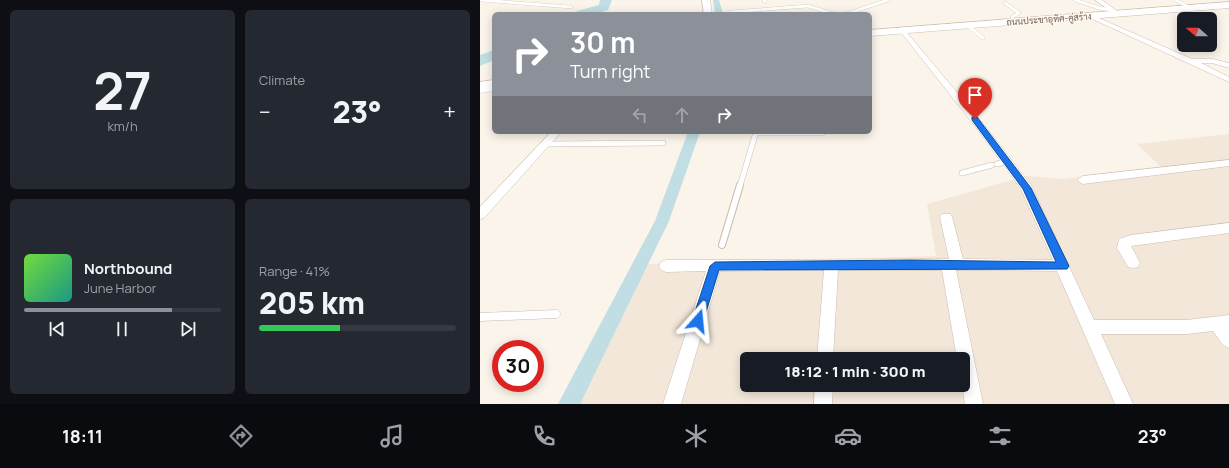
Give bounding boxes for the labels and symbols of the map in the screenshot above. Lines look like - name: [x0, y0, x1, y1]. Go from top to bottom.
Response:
- street label: ถนนประชาอุทิศ-คู่สร้าง: [1006, 10, 1092, 28]
- north arrow: [1177, 12, 1217, 52]
- pin: [958, 78, 992, 119]
- position arrow: [677, 300, 719, 342]
- speed limit sign: 30: [492, 340, 544, 392]

